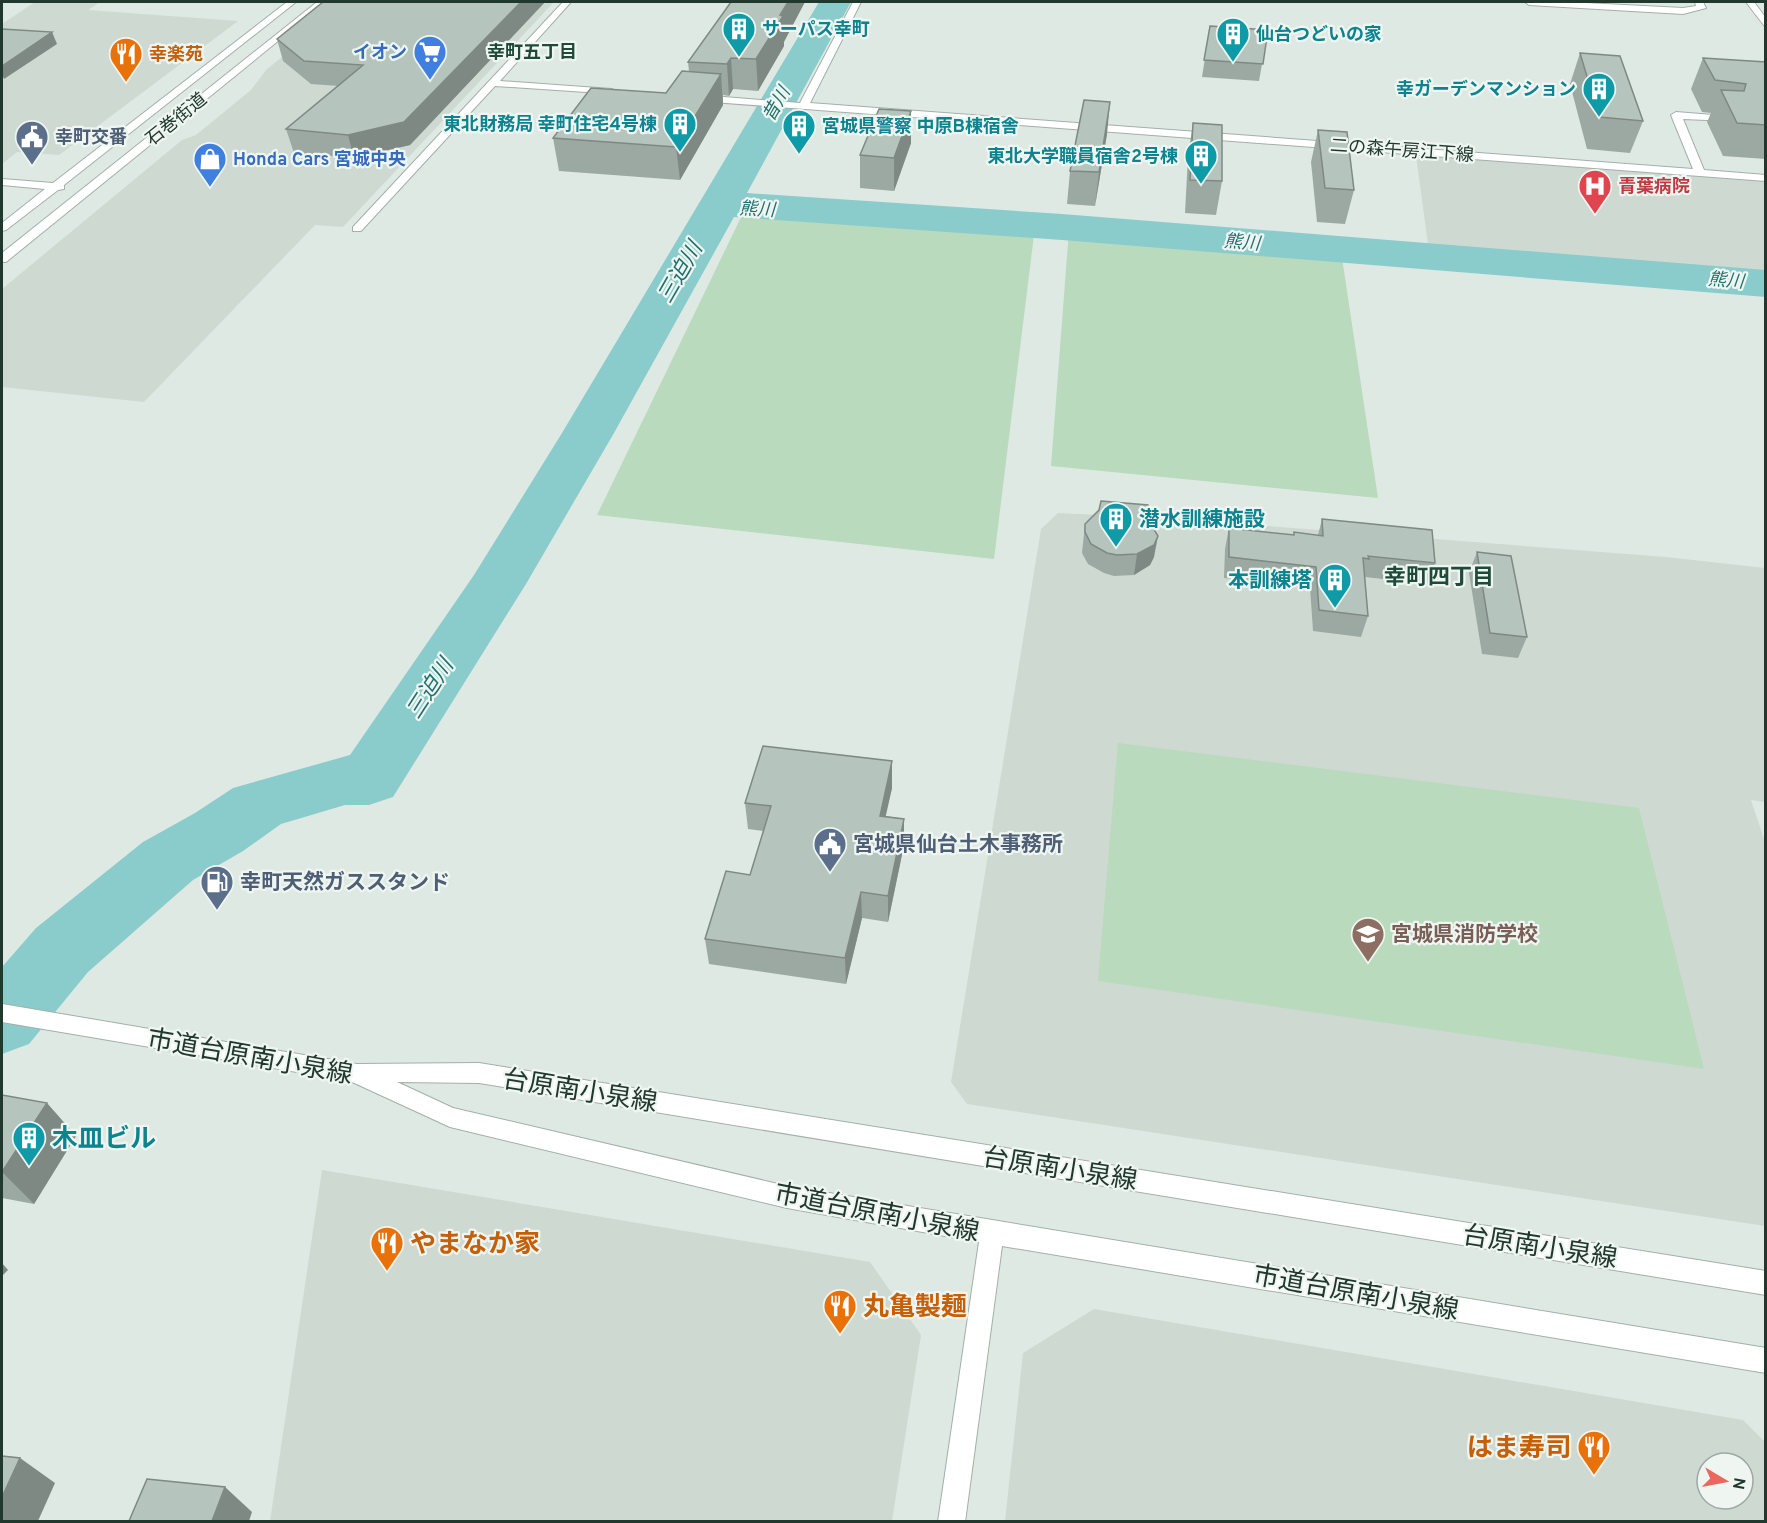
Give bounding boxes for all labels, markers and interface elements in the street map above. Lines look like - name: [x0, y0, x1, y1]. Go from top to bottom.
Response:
- building icon: サーパス幸町: [721, 11, 757, 58]
- building icon: 仙台つどいの家: [1215, 16, 1251, 63]
- place label: サーパス幸町: [762, 19, 870, 42]
- place label: 仙台つどいの家: [1256, 24, 1382, 47]
- supermarket icon: イオン: [412, 34, 448, 81]
- restaurant icon: 幸楽苑: [108, 36, 144, 83]
- place label: イオン: [353, 42, 407, 65]
- district label: 幸町五丁目: [487, 42, 577, 65]
- place label: 幸楽苑: [149, 44, 203, 67]
- building icon: 幸ガーデンマンション: [1581, 71, 1617, 118]
- place label: 幸ガーデンマンション: [1396, 79, 1576, 102]
- water label: 昔川: [758, 82, 797, 126]
- street label: 石巻街道: [142, 89, 212, 152]
- building icon: 東北財務局 幸町住宅4号棟: [662, 106, 698, 153]
- building icon: 宮城県警察 中原B棟宿舎: [781, 108, 817, 155]
- place label: 東北財務局 幸町住宅4号棟: [443, 114, 657, 137]
- place label: 宮城県警察 中原B棟宿舎: [822, 116, 1019, 139]
- public building icon: 幸町交番: [14, 119, 50, 166]
- place label: 幸町交番: [55, 127, 127, 150]
- street label: 二の森午房江下線: [1329, 135, 1475, 168]
- building icon: 東北大学職員宿舎2号棟: [1183, 138, 1219, 185]
- shop icon: Honda Cars 宮城中央: [192, 141, 228, 188]
- place label: 東北大学職員宿舎2号棟: [987, 146, 1178, 169]
- place label: Honda Cars 宮城中央: [233, 149, 406, 172]
- hospital icon: 青葉病院: [1577, 168, 1613, 215]
- place label: 青葉病院: [1618, 176, 1690, 199]
- water label: 熊川: [738, 198, 777, 223]
- water label: 熊川: [1223, 230, 1263, 257]
- water label: 三迫川: [653, 236, 710, 309]
- water label: 熊川: [1707, 268, 1747, 295]
- building icon: 潜水訓練施設: [1098, 501, 1134, 548]
- place label: 潜水訓練施設: [1139, 507, 1265, 534]
- building icon: 本訓練塔: [1317, 562, 1353, 609]
- district label: 幸町四丁目: [1384, 565, 1494, 592]
- place label: 本訓練塔: [1228, 568, 1312, 595]
- water label: 三迫川: [402, 653, 461, 724]
- public building icon: 宮城県仙台土木事務所: [812, 826, 848, 873]
- place label: 宮城県仙台土木事務所: [853, 832, 1063, 859]
- fuel station icon: 幸町天然ガススタンド: [199, 864, 235, 911]
- place label: 幸町天然ガススタンド: [240, 870, 450, 897]
- school or university icon: 宮城県消防学校: [1350, 916, 1386, 963]
- place label: 宮城県消防学校: [1391, 922, 1538, 949]
- street label: 市道台原南小泉線: [144, 1024, 355, 1093]
- street label: 台原南小泉線: [500, 1064, 659, 1121]
- building icon: 木皿ビル: [11, 1120, 47, 1167]
- place label: 木皿ビル: [52, 1124, 156, 1157]
- street label: 台原南小泉線: [980, 1142, 1139, 1199]
- street label: 市道台原南小泉線: [771, 1178, 982, 1250]
- street label: 台原南小泉線: [1460, 1220, 1619, 1277]
- restaurant icon: やまなか家: [369, 1225, 405, 1272]
- place label: やまなか家: [410, 1229, 540, 1262]
- street label: 市道台原南小泉線: [1250, 1260, 1461, 1329]
- restaurant icon: 丸亀製麺: [822, 1288, 858, 1335]
- place label: 丸亀製麺: [863, 1292, 967, 1325]
- restaurant icon: はま寿司: [1576, 1429, 1612, 1476]
- place label: はま寿司: [1467, 1433, 1571, 1466]
- north arrow: [1695, 1451, 1755, 1511]
- text: N: [1727, 1476, 1749, 1491]

